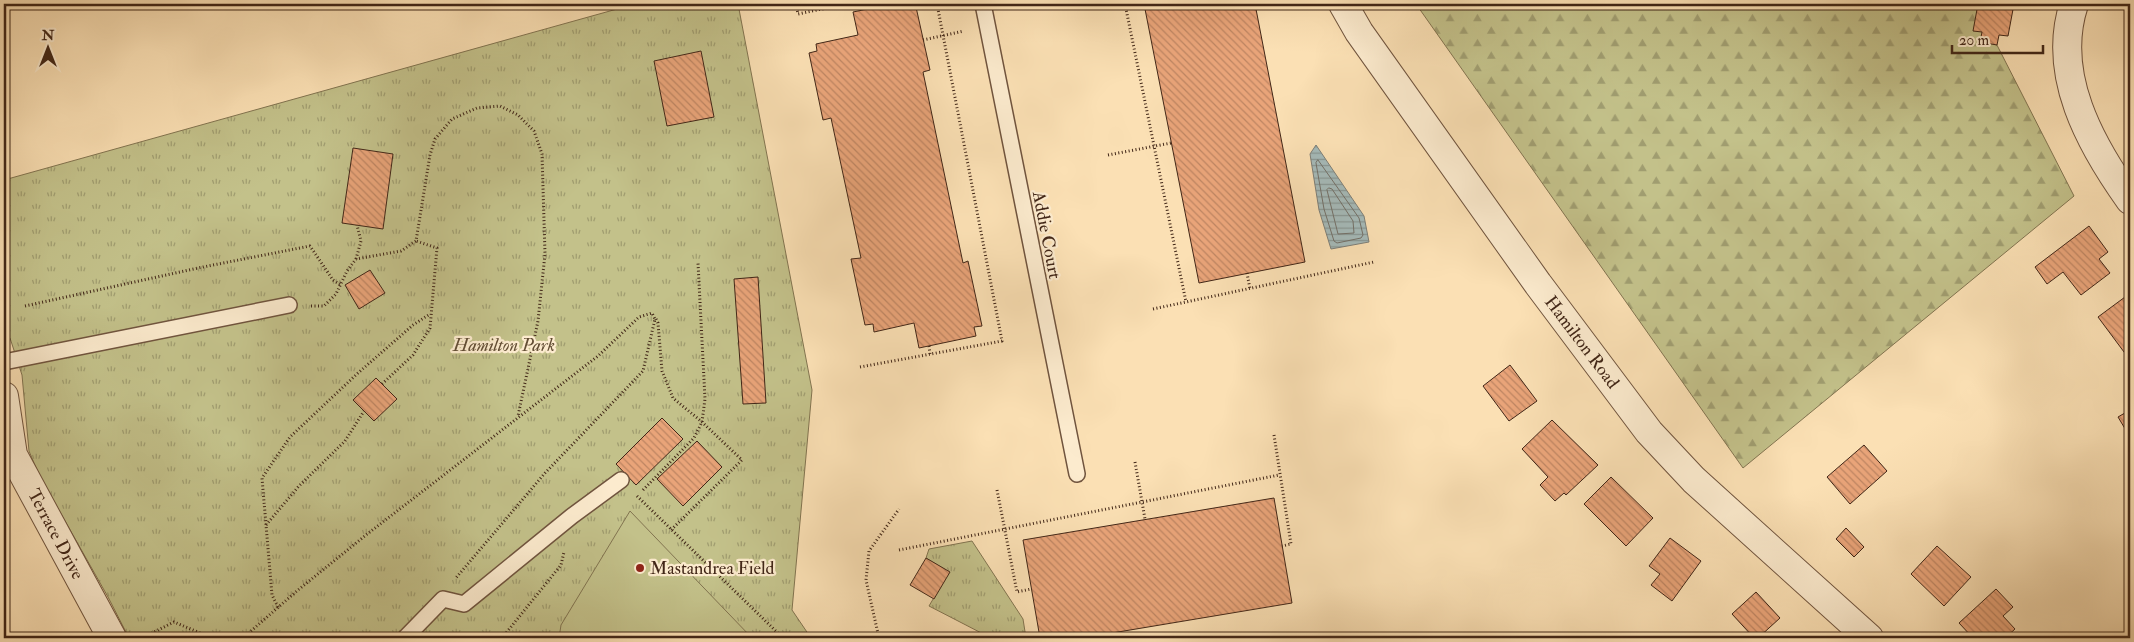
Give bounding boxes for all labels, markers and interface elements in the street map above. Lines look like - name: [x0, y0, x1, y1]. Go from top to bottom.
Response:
- north arrow: [22, 22, 72, 72]
- scale bar: [1952, 22, 2043, 54]
- text: N: [41, 27, 55, 44]
- text: 20 m: [1959, 31, 1989, 50]
- street label: Addie Court: [1027, 188, 1066, 281]
- street label: Hamilton Road: [1539, 291, 1624, 393]
- park label: Hamilton Park: [452, 334, 555, 357]
- street label: Terrace Drive: [22, 485, 89, 584]
- place label: Mastandrea Field: [650, 557, 774, 580]
- marker: Mastandrea Field: [634, 562, 646, 574]

